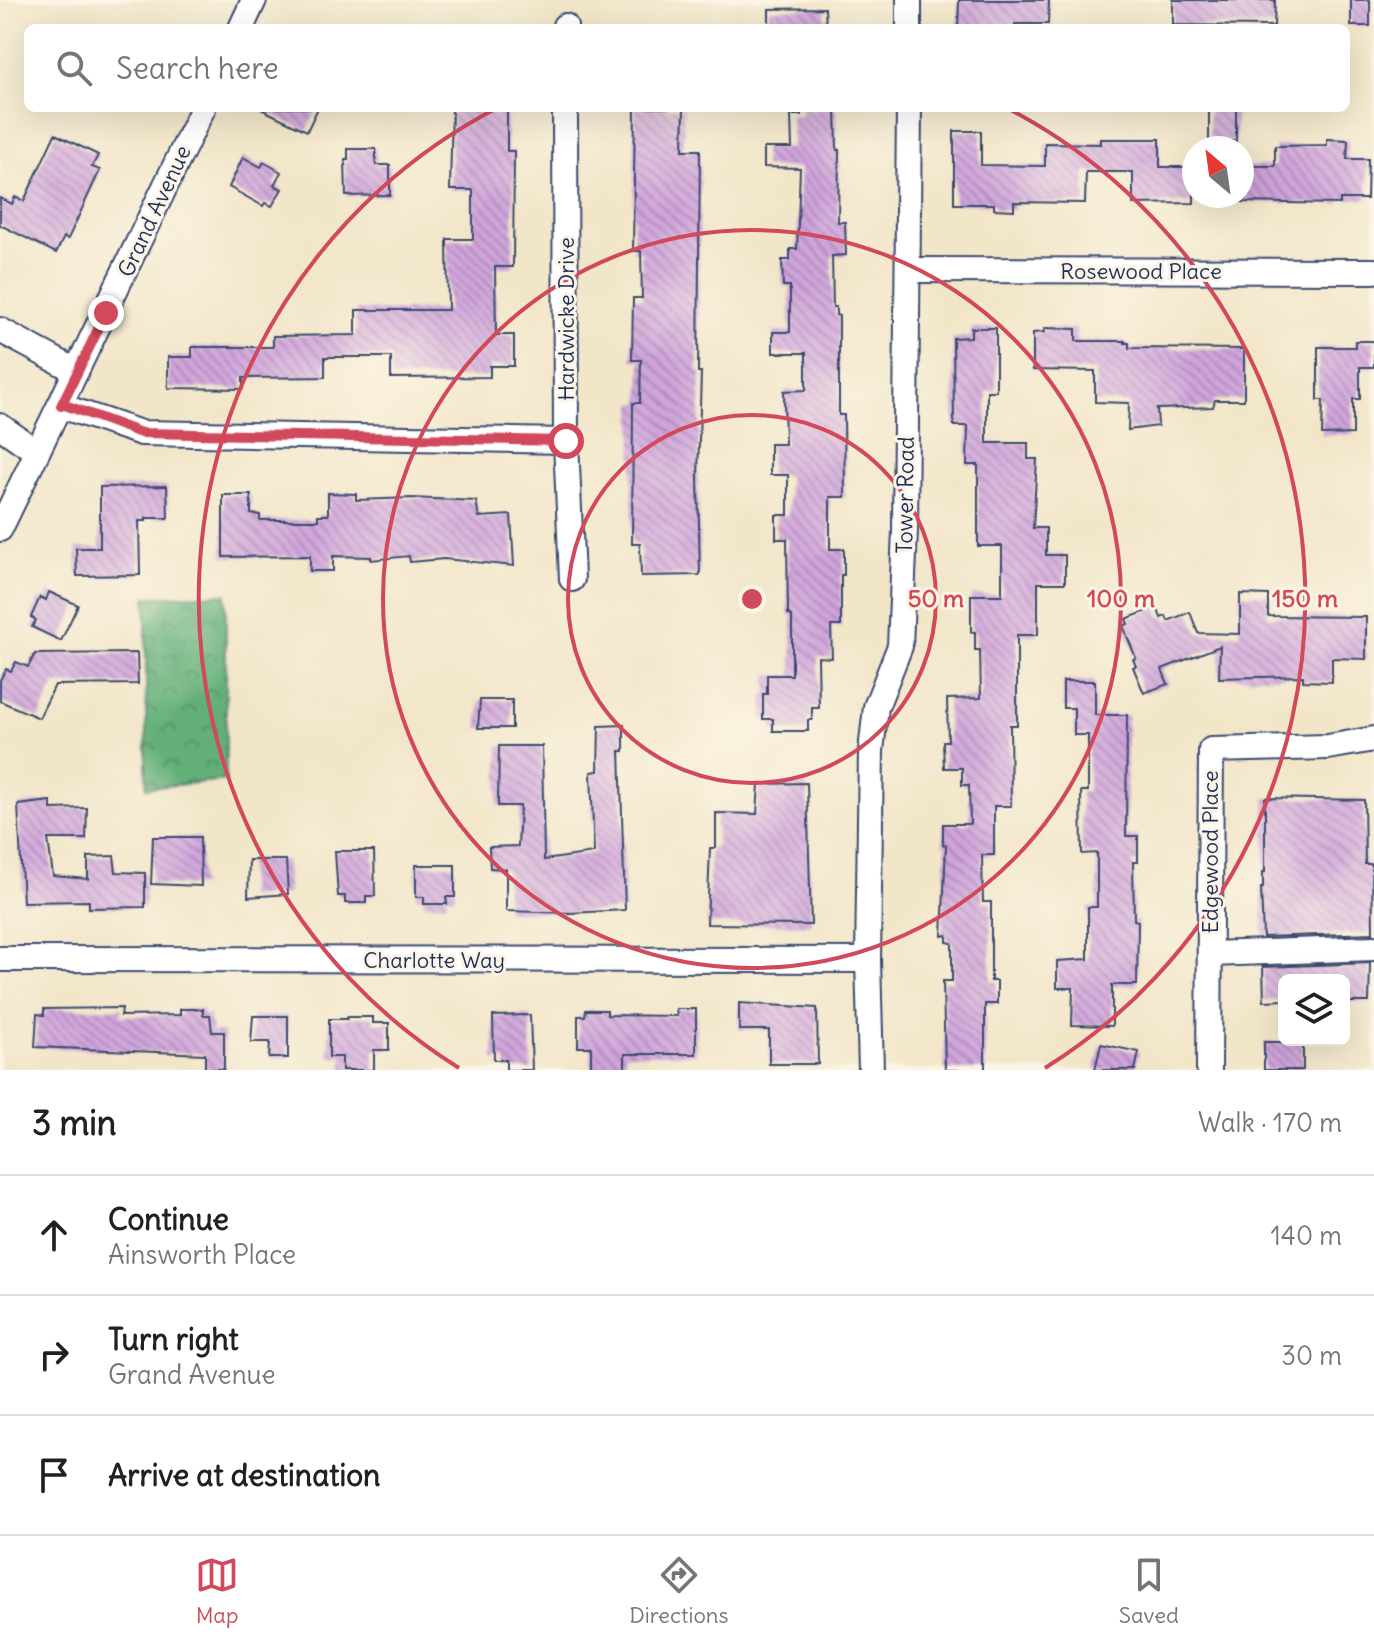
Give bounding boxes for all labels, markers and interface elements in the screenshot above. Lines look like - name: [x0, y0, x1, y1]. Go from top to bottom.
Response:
- search box: [24, 24, 1350, 112]
- icon: search: [52, 46, 96, 90]
- text: Search here: [116, 49, 279, 87]
- north arrow: [1182, 136, 1254, 208]
- street label: Grand Avenue: [111, 141, 197, 281]
- street label: Hardwicke Drive: [552, 237, 580, 401]
- street label: Rosewood Place: [1060, 257, 1222, 285]
- route end: [88, 295, 124, 331]
- route start: [548, 423, 584, 459]
- street label: Tower Road: [890, 436, 920, 554]
- text: 50 m: [908, 583, 964, 613]
- text: 100 m: [1087, 583, 1155, 613]
- text: 150 m: [1272, 583, 1338, 613]
- centre of rings: [738, 585, 766, 613]
- street label: Edgewood Place: [1196, 770, 1224, 934]
- street label: Charlotte Way: [363, 946, 505, 974]
- map controls: [1278, 974, 1350, 1046]
- button: layers: [1278, 974, 1350, 1046]
- text: 3 min: [32, 1101, 117, 1144]
- text: Walk · 170 m: [1198, 1106, 1342, 1139]
- text: Continue: [108, 1200, 229, 1238]
- icon: ahead: [32, 1213, 76, 1257]
- text: 140 m: [1271, 1219, 1342, 1252]
- text: Ainsworth Place: [108, 1238, 296, 1271]
- text: Turn right: [108, 1320, 239, 1358]
- icon: right: [32, 1333, 76, 1377]
- text: 30 m: [1281, 1339, 1342, 1372]
- text: Grand Avenue: [108, 1358, 276, 1391]
- icon: arrive: [32, 1453, 76, 1497]
- text: Arrive at destination: [108, 1456, 380, 1494]
- tab: Map: [195, 1553, 239, 1629]
- tab: Directions: [629, 1553, 729, 1629]
- tab: Saved: [1119, 1553, 1179, 1629]

